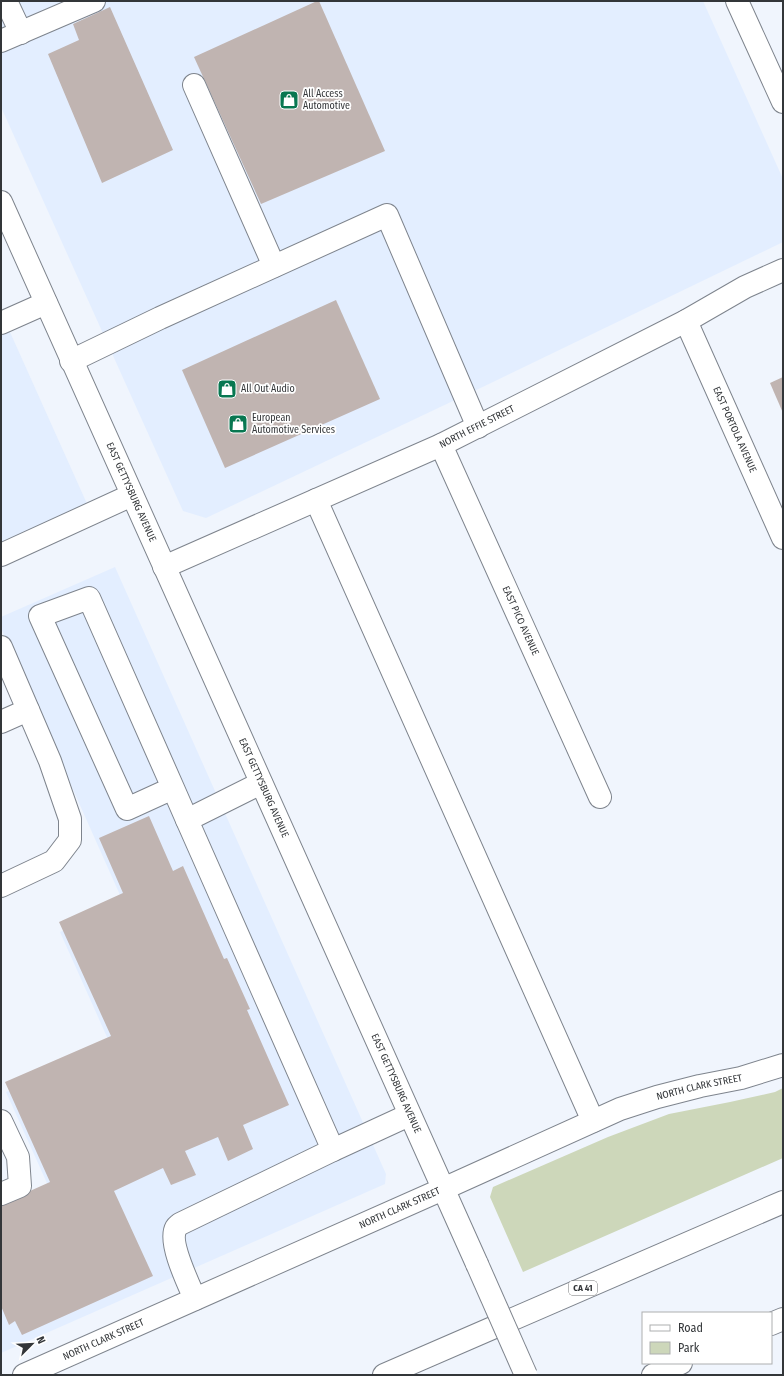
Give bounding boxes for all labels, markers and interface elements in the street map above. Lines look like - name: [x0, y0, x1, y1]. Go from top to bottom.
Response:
- place label: All Access Automotive: [303, 88, 350, 112]
- shop icon: All Access Automotive: [278, 89, 300, 111]
- shop icon: All Out Audio: [216, 378, 238, 400]
- place label: All Out Audio: [241, 383, 295, 395]
- street label: EAST PORTOLA AVENUE: [710, 385, 759, 475]
- street label: NORTH EFFIE STREET: [437, 403, 517, 451]
- place label: European Automotive Services: [252, 412, 335, 436]
- shop icon: European Automotive Services: [227, 413, 249, 435]
- street label: EAST GETTYSBURG AVENUE: [104, 441, 159, 544]
- street label: EAST PICO AVENUE: [500, 584, 541, 658]
- street label: EAST GETTYSBURG AVENUE: [236, 736, 291, 840]
- street label: EAST GETTYSBURG AVENUE: [369, 1032, 424, 1135]
- street label: NORTH CLARK STREET: [655, 1072, 743, 1103]
- street label: NORTH CLARK STREET: [357, 1185, 442, 1231]
- road number: CA 41: [569, 1281, 597, 1295]
- legend: [642, 1312, 772, 1364]
- street label: NORTH CLARK STREET: [61, 1316, 146, 1363]
- text: Road: [678, 1321, 703, 1335]
- north arrow: [12, 1324, 52, 1364]
- text: N: [33, 1334, 48, 1346]
- text: Park: [678, 1341, 700, 1355]

